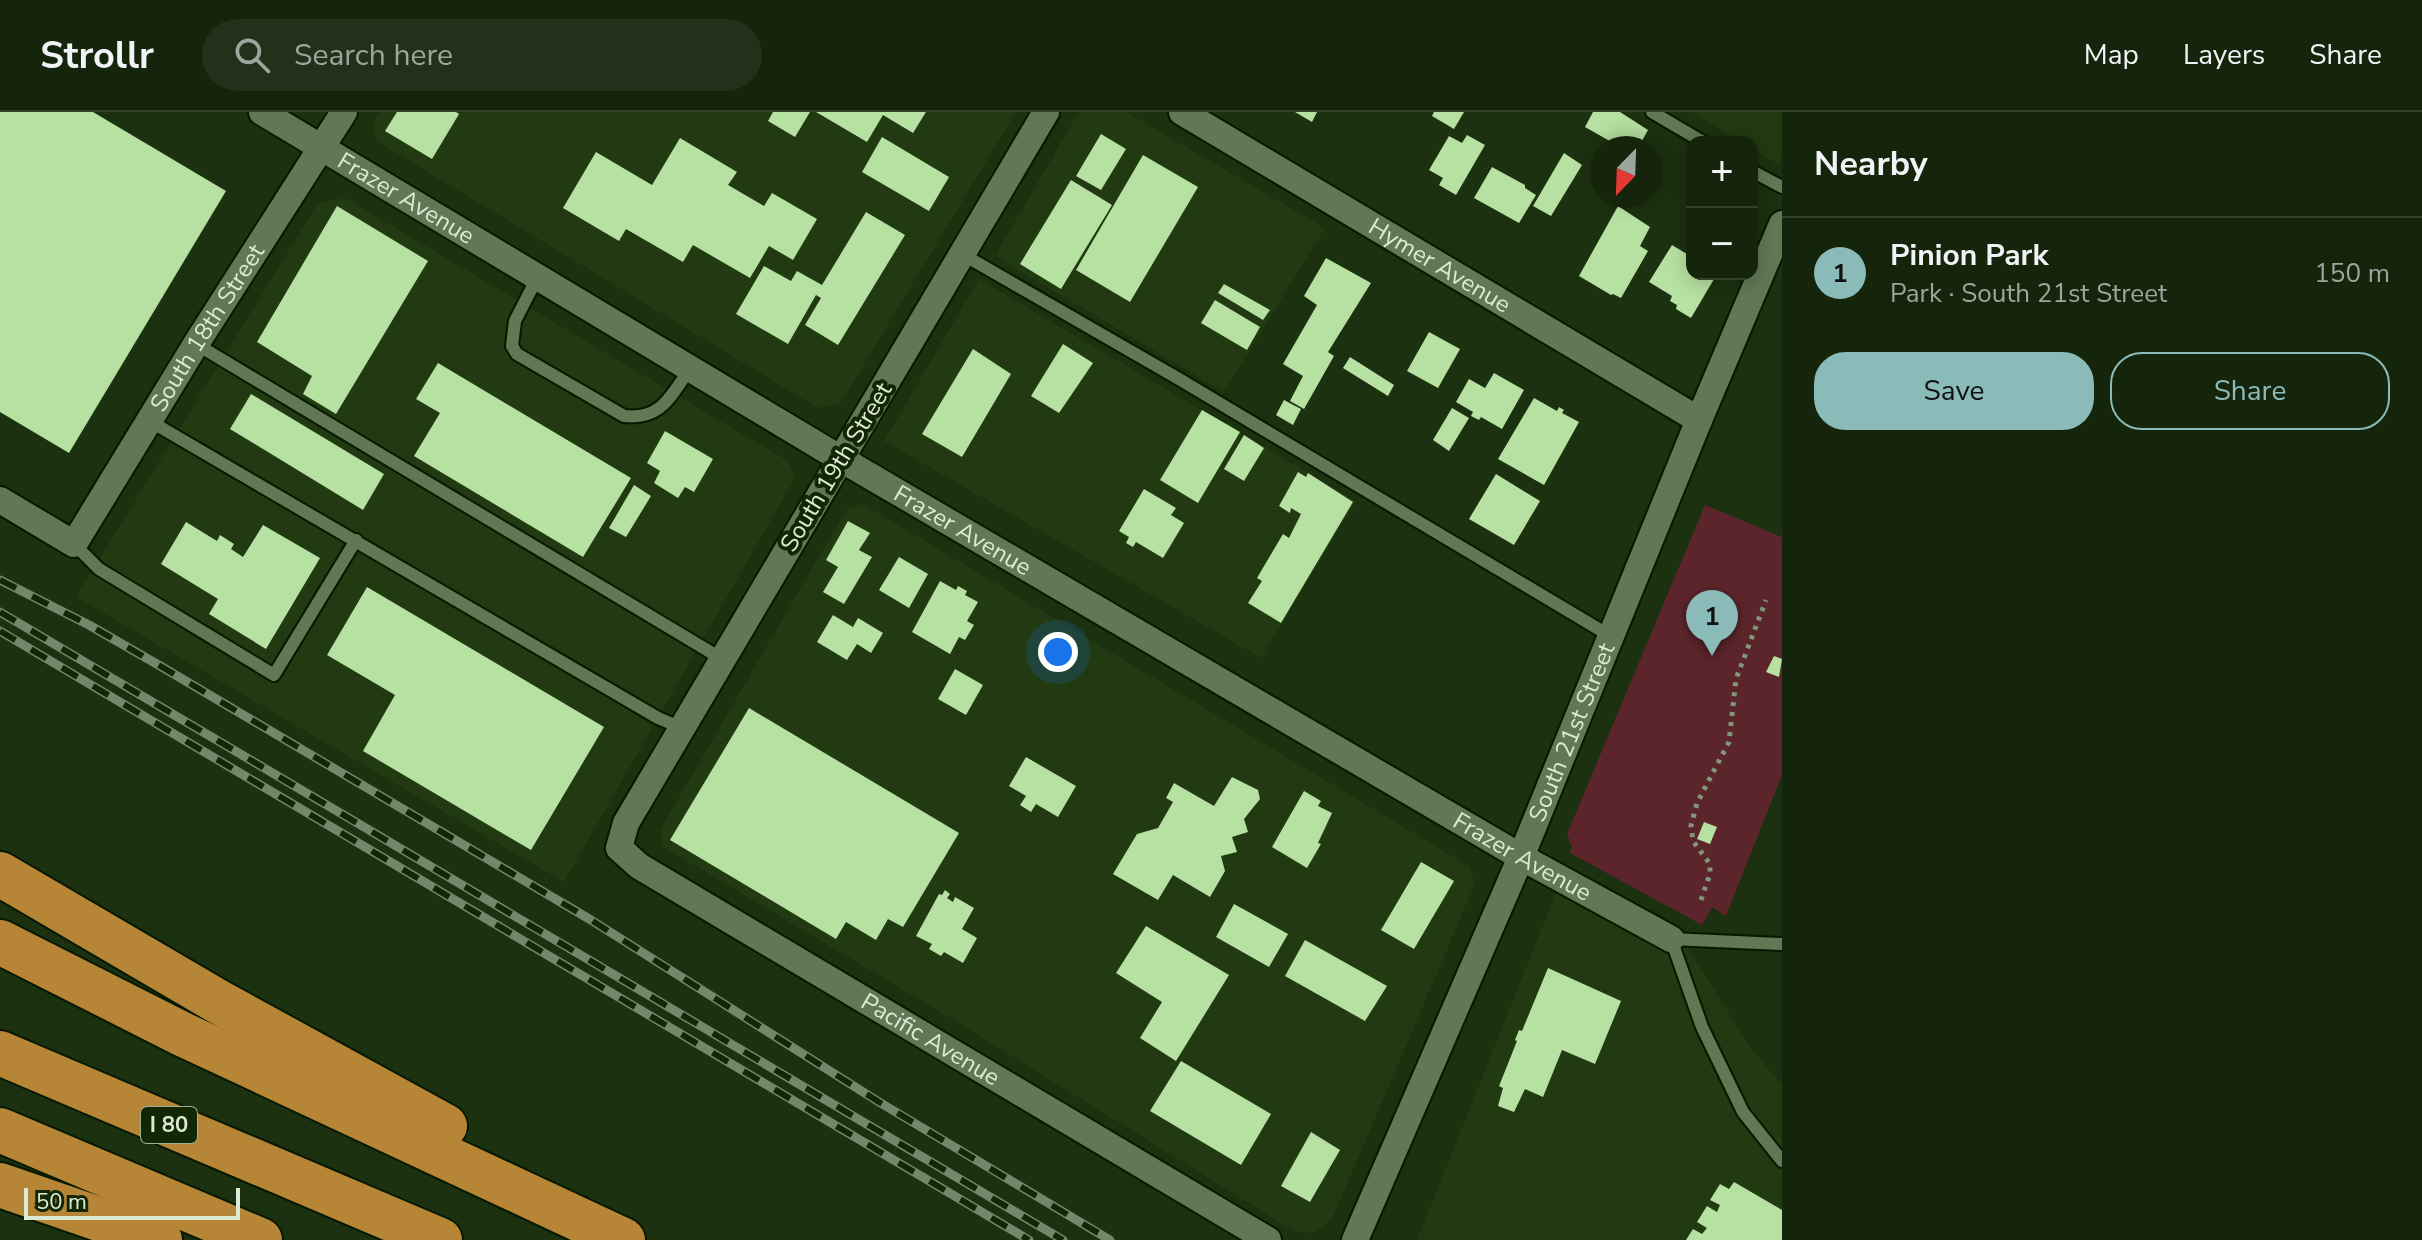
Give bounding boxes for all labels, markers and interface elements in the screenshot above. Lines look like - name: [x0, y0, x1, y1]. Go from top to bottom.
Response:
- search box: [202, 19, 762, 91]
- text: Strollr: [40, 30, 154, 81]
- icon: search: [230, 33, 274, 77]
- text: Search here: [294, 35, 453, 76]
- text: Map: [2084, 36, 2139, 74]
- text: Layers: [2183, 36, 2265, 74]
- text: Share: [2309, 36, 2382, 74]
- north arrow: [1590, 136, 1662, 208]
- map controls: [1686, 136, 1758, 280]
- button: +: [1686, 136, 1758, 208]
- text: Nearby: [1814, 141, 1928, 187]
- street label: Frazer Avenue: [332, 145, 481, 252]
- button: −: [1686, 208, 1758, 280]
- street label: Hymer Avenue: [1363, 211, 1517, 320]
- text: Pinion Park: [1890, 235, 2048, 276]
- street label: South 18th Street: [142, 237, 272, 418]
- text: 1: [1832, 256, 1848, 291]
- text: 150 m: [2314, 256, 2390, 291]
- text: Park · South 21st Street: [1890, 276, 2167, 311]
- button: Save: [1814, 352, 2094, 430]
- button: Share: [2110, 352, 2390, 430]
- street label: South 19th Street: [773, 376, 900, 558]
- street label: Frazer Avenue: [888, 477, 1037, 583]
- pin: 1: [1686, 590, 1738, 656]
- your location: [1038, 632, 1078, 672]
- street label: South 21st Street: [1521, 638, 1623, 826]
- street label: Frazer Avenue: [1447, 805, 1597, 909]
- street label: Pacific Avenue: [855, 986, 1006, 1093]
- road number: I 80: [141, 1107, 197, 1143]
- scale bar: [24, 1184, 240, 1220]
- text: 50 m: [36, 1187, 87, 1217]

